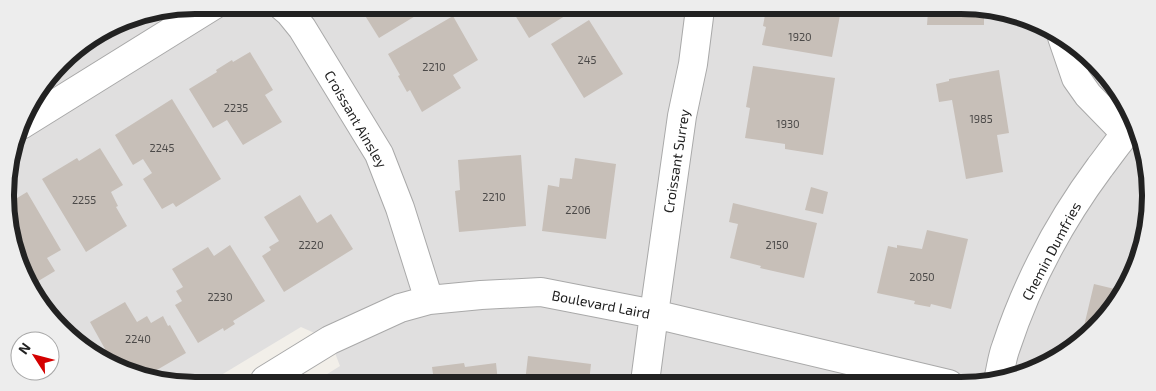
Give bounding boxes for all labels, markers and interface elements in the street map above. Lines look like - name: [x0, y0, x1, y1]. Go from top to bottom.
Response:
- house number: 1920: [788, 30, 812, 43]
- house number: 245: [578, 53, 597, 66]
- house number: 2210: [422, 60, 446, 73]
- street label: Croissant Ainsley: [321, 67, 391, 171]
- house number: 2235: [224, 101, 248, 114]
- street label: Croissant Surrey: [659, 107, 693, 214]
- house number: 1985: [969, 112, 993, 125]
- house number: 1930: [776, 117, 800, 130]
- house number: 2245: [149, 141, 175, 154]
- house number: 2210: [482, 190, 506, 203]
- house number: 2255: [72, 193, 96, 206]
- street label: Chemin Dumfries: [1018, 199, 1084, 303]
- house number: 2206: [565, 203, 591, 216]
- house number: 2220: [298, 238, 324, 251]
- house number: 2150: [765, 238, 789, 251]
- house number: 2050: [909, 270, 935, 283]
- street label: Boulevard Laird: [550, 286, 652, 322]
- house number: 2230: [207, 290, 233, 303]
- north arrow: [10, 331, 60, 381]
- house number: 2240: [125, 332, 151, 345]
- text: N: [14, 339, 34, 357]

